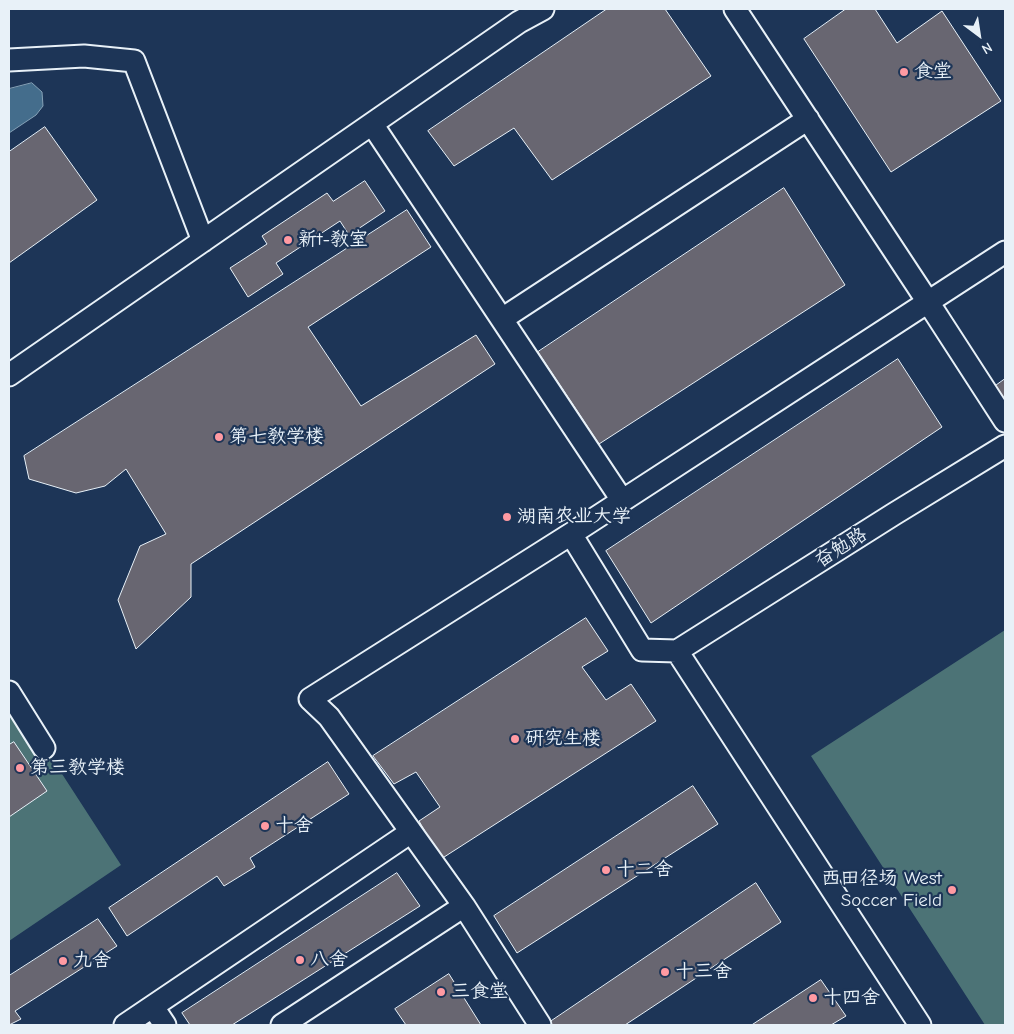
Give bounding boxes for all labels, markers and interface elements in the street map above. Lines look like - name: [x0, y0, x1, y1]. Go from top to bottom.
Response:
- north arrow: [954, 10, 1004, 60]
- text: N: [979, 39, 995, 58]
- place label: 食堂: [914, 61, 952, 83]
- marker: 食堂: [898, 66, 910, 78]
- place label: 新t-教室: [298, 229, 368, 251]
- marker: 新t-教室: [282, 234, 294, 246]
- place label: 第七教学楼: [229, 426, 324, 448]
- marker: 第七教学楼: [213, 431, 225, 443]
- place label: 湖南农业大学: [517, 506, 631, 528]
- marker: 湖南农业大学: [501, 511, 513, 523]
- street label: 奋勉路: [811, 523, 871, 573]
- place label: 研究生楼: [525, 728, 601, 750]
- marker: 研究生楼: [509, 733, 521, 745]
- place label: 第三教学楼: [30, 757, 125, 779]
- marker: 第三教学楼: [14, 762, 26, 774]
- place label: 十舍: [275, 815, 313, 837]
- marker: 十舍: [259, 820, 271, 832]
- place label: 十二舍: [616, 859, 673, 881]
- marker: 十二舍: [600, 864, 612, 876]
- place label: 西田径场 West Soccer Field: [822, 868, 942, 912]
- marker: 西田径场 West Soccer Field: [946, 884, 958, 896]
- place label: 八舍: [310, 949, 348, 971]
- place label: 九舍: [73, 950, 111, 972]
- marker: 八舍: [294, 954, 306, 966]
- marker: 九舍: [57, 955, 69, 967]
- place label: 十三舍: [675, 961, 732, 983]
- marker: 十三舍: [659, 966, 671, 978]
- place label: 三食堂: [451, 981, 508, 1003]
- marker: 三食堂: [435, 986, 447, 998]
- place label: 十四舍: [823, 987, 880, 1009]
- marker: 十四舍: [807, 992, 819, 1004]

